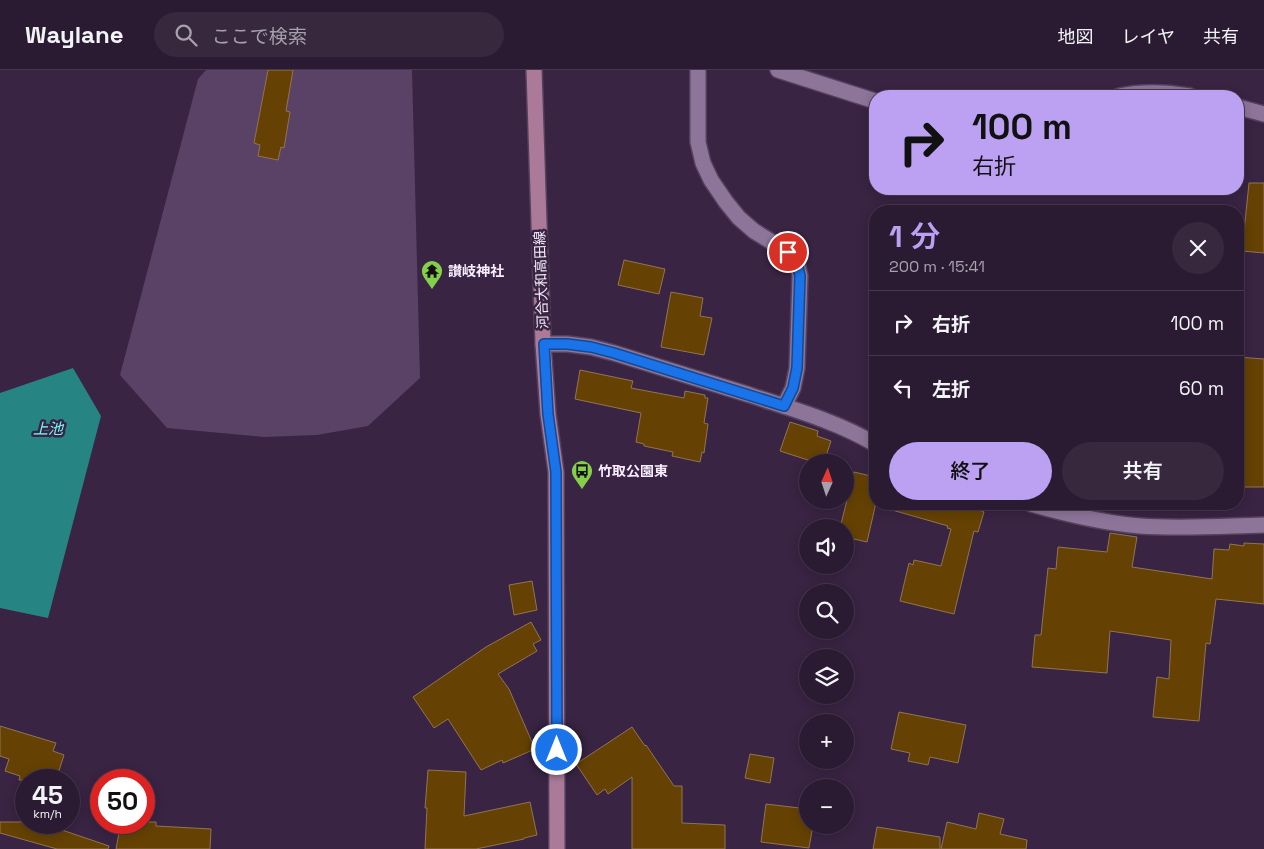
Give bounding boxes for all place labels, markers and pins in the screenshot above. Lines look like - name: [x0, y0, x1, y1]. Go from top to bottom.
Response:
- pin: [767, 231, 809, 273]
- temple icon: 讃岐神社: [420, 259, 444, 290]
- place label: 讃岐神社: [448, 262, 504, 280]
- bus stop icon: 竹取公園東: [570, 459, 594, 490]
- place label: 竹取公園東: [598, 462, 668, 480]

